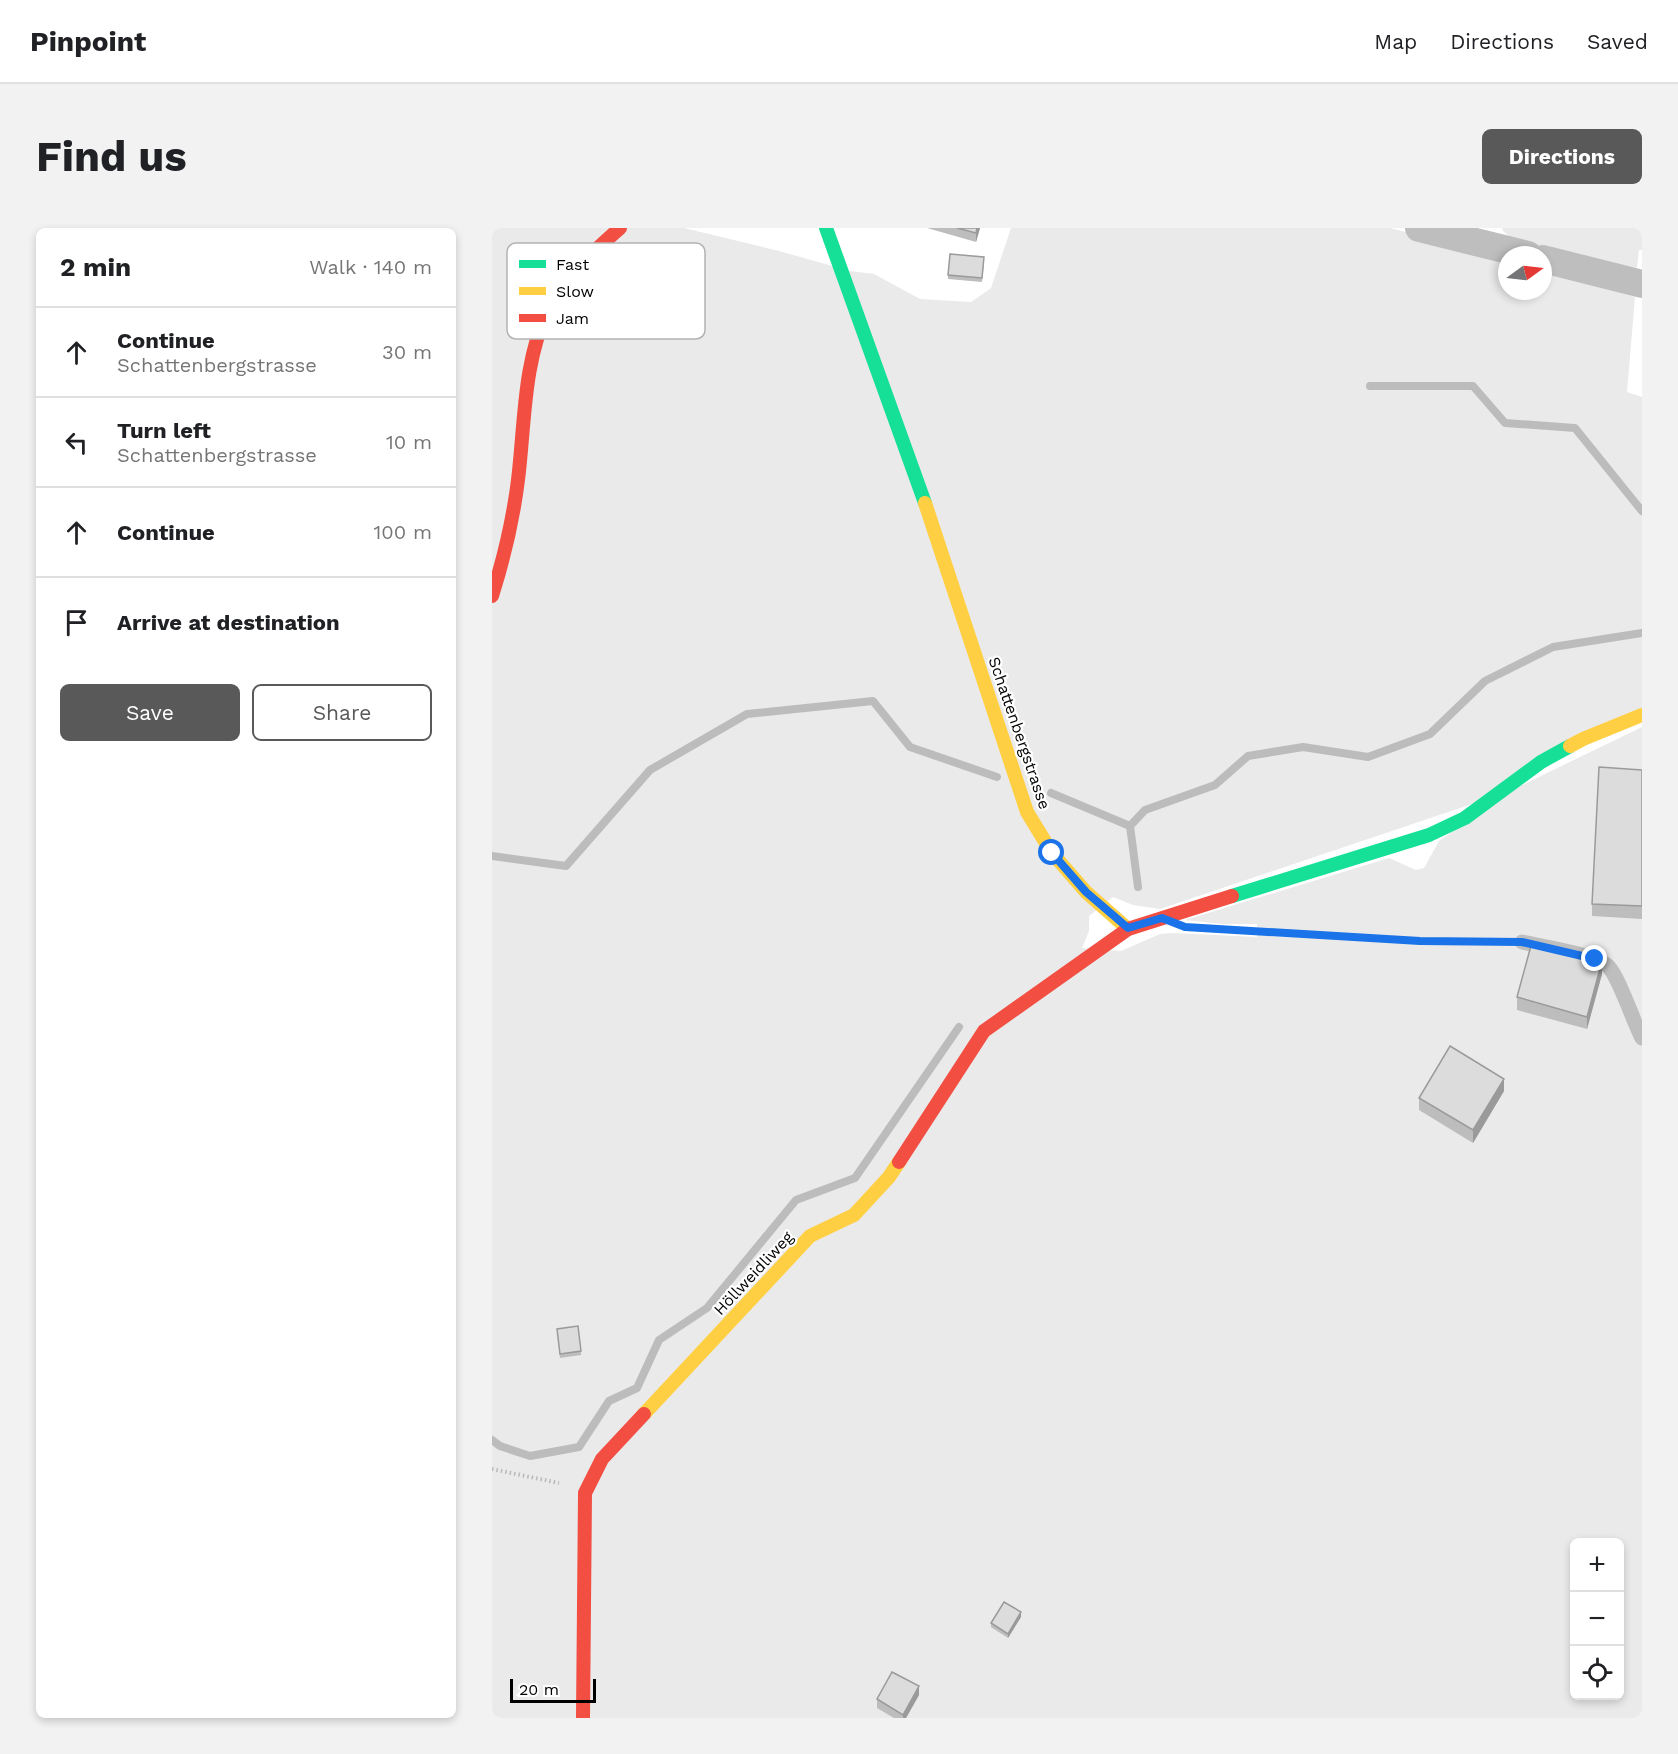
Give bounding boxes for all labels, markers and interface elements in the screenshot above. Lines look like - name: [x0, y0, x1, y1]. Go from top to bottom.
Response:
- text: Pinpoint: [30, 25, 146, 58]
- text: Map: [1374, 29, 1417, 54]
- text: Directions: [1450, 29, 1554, 54]
- text: Saved: [1587, 29, 1648, 54]
- button: Directions: [1482, 129, 1642, 184]
- text: Find us: [36, 132, 187, 181]
- legend: [507, 243, 705, 339]
- north arrow: [1498, 246, 1552, 300]
- text: 2 min: [60, 252, 131, 282]
- text: Walk · 140 m: [309, 255, 432, 279]
- text: Fast: [556, 255, 589, 274]
- text: Slow: [556, 282, 594, 301]
- text: Jam: [556, 309, 589, 328]
- text: Continue: [117, 328, 215, 353]
- icon: ahead: [60, 336, 93, 369]
- text: 30 m: [382, 340, 432, 364]
- text: Schattenbergstrasse: [117, 353, 317, 377]
- text: Turn left: [117, 418, 211, 443]
- icon: left: [60, 426, 93, 459]
- text: 10 m: [386, 430, 432, 454]
- text: Schattenbergstrasse: [117, 443, 317, 467]
- icon: ahead: [60, 516, 93, 549]
- text: Continue: [117, 520, 215, 545]
- text: 100 m: [373, 520, 432, 544]
- icon: arrive: [60, 606, 93, 639]
- text: Arrive at destination: [117, 610, 340, 635]
- street label: Schattenbergstrasse: [985, 654, 1055, 812]
- button: Save: [60, 684, 240, 741]
- button: Share: [252, 684, 432, 741]
- route start: [1038, 839, 1064, 865]
- route end: [1581, 945, 1607, 971]
- street label: Höllweidliweg: [710, 1227, 797, 1319]
- map controls: [1570, 1538, 1624, 1700]
- button: +: [1570, 1538, 1624, 1592]
- button: −: [1570, 1592, 1624, 1646]
- button: locate: [1570, 1646, 1624, 1700]
- scale bar: [510, 1676, 596, 1704]
- text: 20 m: [519, 1680, 559, 1699]

